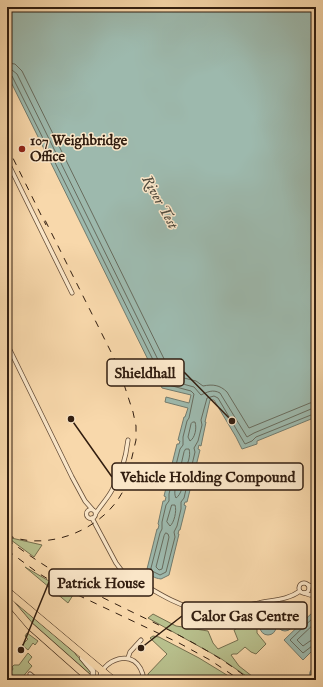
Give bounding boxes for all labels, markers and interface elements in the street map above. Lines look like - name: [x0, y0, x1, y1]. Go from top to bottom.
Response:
- place label: 107 Weighbridge Office: [30, 132, 128, 166]
- marker: 107 Weighbridge Office: [17, 144, 27, 154]
- water label: River Test: [137, 172, 183, 233]
- callout: Shieldhall: [107, 359, 184, 386]
- text: Shieldhall: [114, 364, 177, 383]
- callout: Vehicle Holding Compound: [112, 463, 303, 490]
- text: Vehicle Holding Compound: [120, 468, 296, 487]
- callout: Patrick House: [49, 569, 153, 596]
- text: Patrick House: [57, 574, 145, 593]
- callout: Calor Gas Centre: [182, 602, 307, 629]
- text: Calor Gas Centre: [191, 607, 299, 626]

